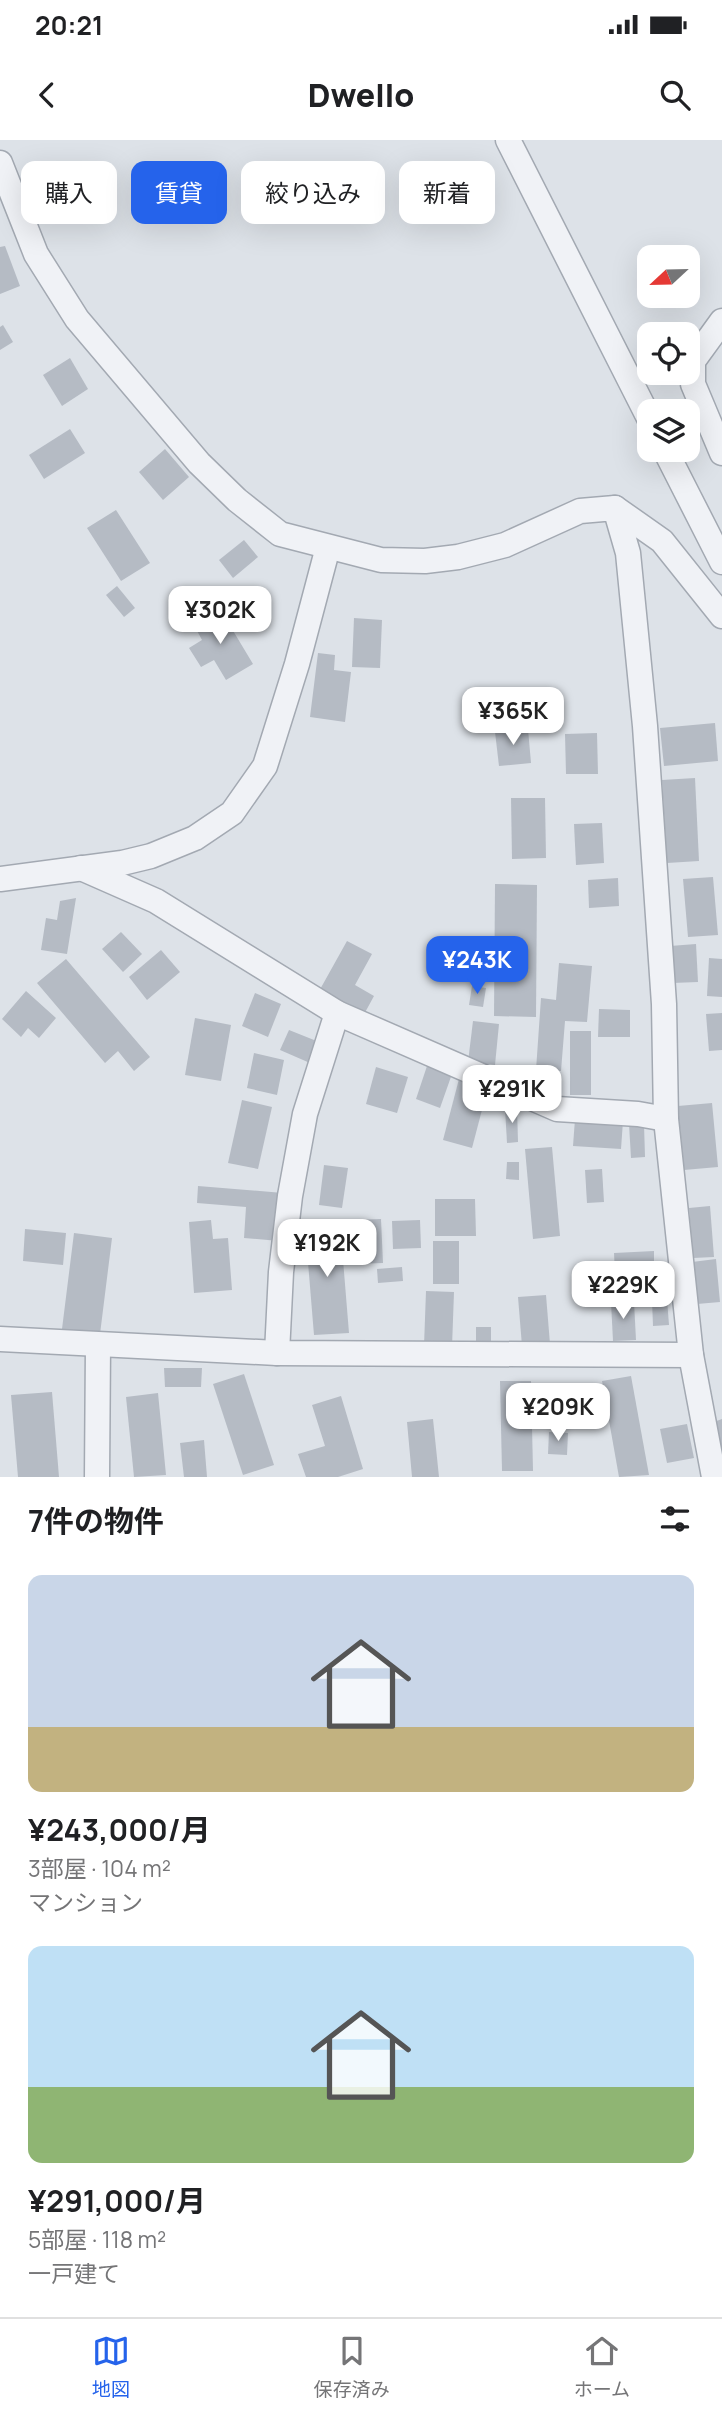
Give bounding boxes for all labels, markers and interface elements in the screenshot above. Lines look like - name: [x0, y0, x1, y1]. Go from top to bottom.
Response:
- text: 20:21: [35, 7, 103, 43]
- text: Dwello: [308, 73, 414, 117]
- icon: back: [28, 76, 66, 114]
- icon: search: [656, 76, 694, 114]
- chip: 購入: [21, 161, 117, 224]
- chip: 賃貸: [131, 161, 227, 224]
- chip: 絞り込み: [241, 161, 385, 224]
- chip: 新着: [399, 161, 495, 224]
- north arrow: [637, 245, 700, 308]
- map controls: [637, 245, 700, 462]
- button: locate: [637, 322, 700, 385]
- button: layers: [637, 399, 700, 462]
- pin: ¥302K: [171, 587, 269, 646]
- text: ¥302K: [184, 593, 256, 625]
- pin: ¥365K: [464, 688, 562, 747]
- text: ¥365K: [478, 694, 548, 726]
- pin: ¥243K: [428, 936, 526, 996]
- text: ¥243K: [442, 943, 512, 975]
- pin: ¥291K: [463, 1066, 561, 1125]
- text: ¥291K: [478, 1072, 546, 1104]
- pin: ¥192K: [278, 1220, 376, 1279]
- text: ¥192K: [293, 1226, 361, 1258]
- pin: ¥229K: [574, 1262, 672, 1321]
- text: ¥229K: [588, 1268, 658, 1300]
- pin: ¥209K: [509, 1384, 607, 1443]
- text: ¥209K: [522, 1390, 594, 1422]
- text: 7件の物件: [28, 1500, 164, 1541]
- icon: filters: [656, 1500, 694, 1538]
- icon: home: [298, 1621, 424, 1747]
- text: ¥243,000/月: [28, 1809, 211, 1850]
- text: 3部屋 · 104 m²: [28, 1852, 171, 1884]
- text: マンション: [28, 1886, 143, 1918]
- icon: home: [298, 1992, 424, 2118]
- text: ¥291,000/月: [28, 2180, 206, 2221]
- text: 5部屋 · 118 m²: [28, 2223, 166, 2255]
- text: 一戸建て: [28, 2257, 120, 2289]
- tab: 地図: [92, 2332, 130, 2402]
- tab: 保存済み: [314, 2332, 390, 2402]
- tab: ホーム: [574, 2332, 630, 2402]

